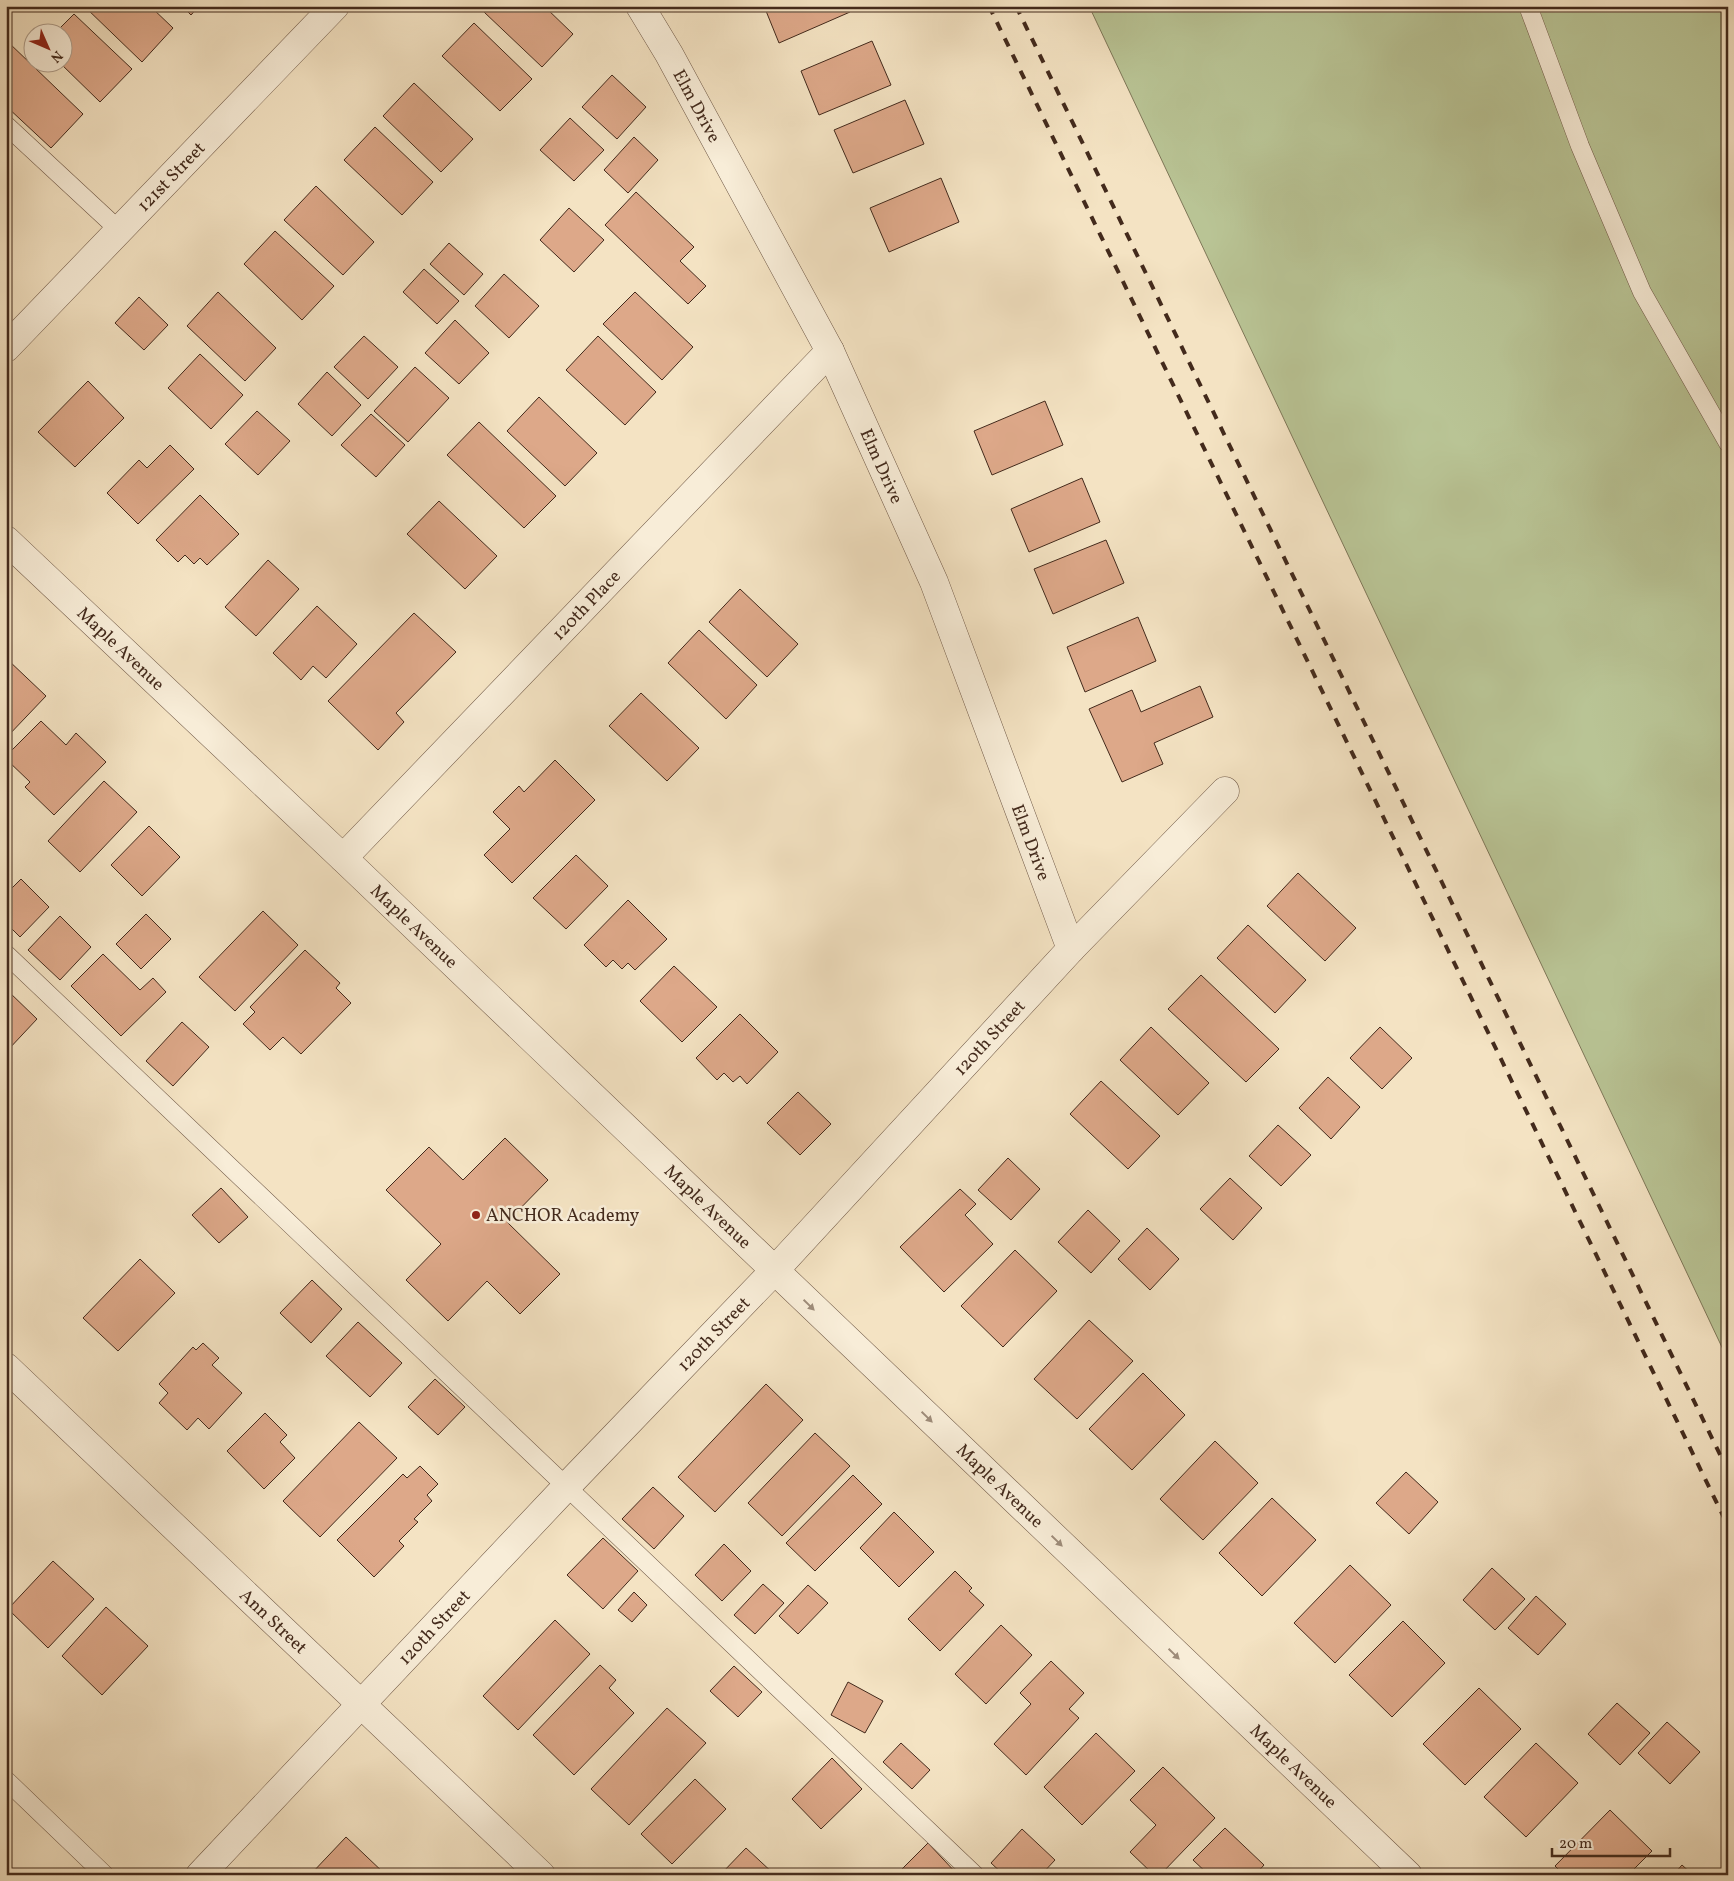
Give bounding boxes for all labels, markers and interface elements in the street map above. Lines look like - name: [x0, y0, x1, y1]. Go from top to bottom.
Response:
- north arrow: [22, 22, 72, 72]
- text: N: [46, 46, 66, 66]
- street label: Elm Drive: [666, 66, 726, 148]
- street label: 121st Street: [132, 137, 212, 218]
- street label: Elm Drive: [853, 425, 908, 508]
- street label: 120th Place: [547, 565, 627, 647]
- street label: Maple Avenue: [70, 602, 169, 697]
- street label: Elm Drive: [1004, 801, 1055, 884]
- street label: Maple Avenue: [364, 879, 463, 975]
- street label: 120th Street: [949, 995, 1032, 1082]
- street label: Maple Avenue: [658, 1160, 756, 1255]
- place label: ANCHOR Academy: [486, 1204, 640, 1229]
- marker: ANCHOR Academy: [470, 1209, 482, 1221]
- street label: 120th Street: [673, 1292, 757, 1378]
- one-way arrow: [803, 1299, 815, 1311]
- one-way arrow: [920, 1411, 932, 1423]
- street label: Maple Avenue: [950, 1439, 1048, 1534]
- one-way arrow: [1051, 1535, 1063, 1547]
- street label: Ann Street: [233, 1584, 312, 1661]
- street label: 120th Street: [393, 1585, 477, 1671]
- one-way arrow: [1168, 1648, 1180, 1660]
- street label: Maple Avenue: [1243, 1719, 1342, 1815]
- scale bar: [1552, 1826, 1669, 1858]
- text: 20 m: [1559, 1834, 1592, 1855]

